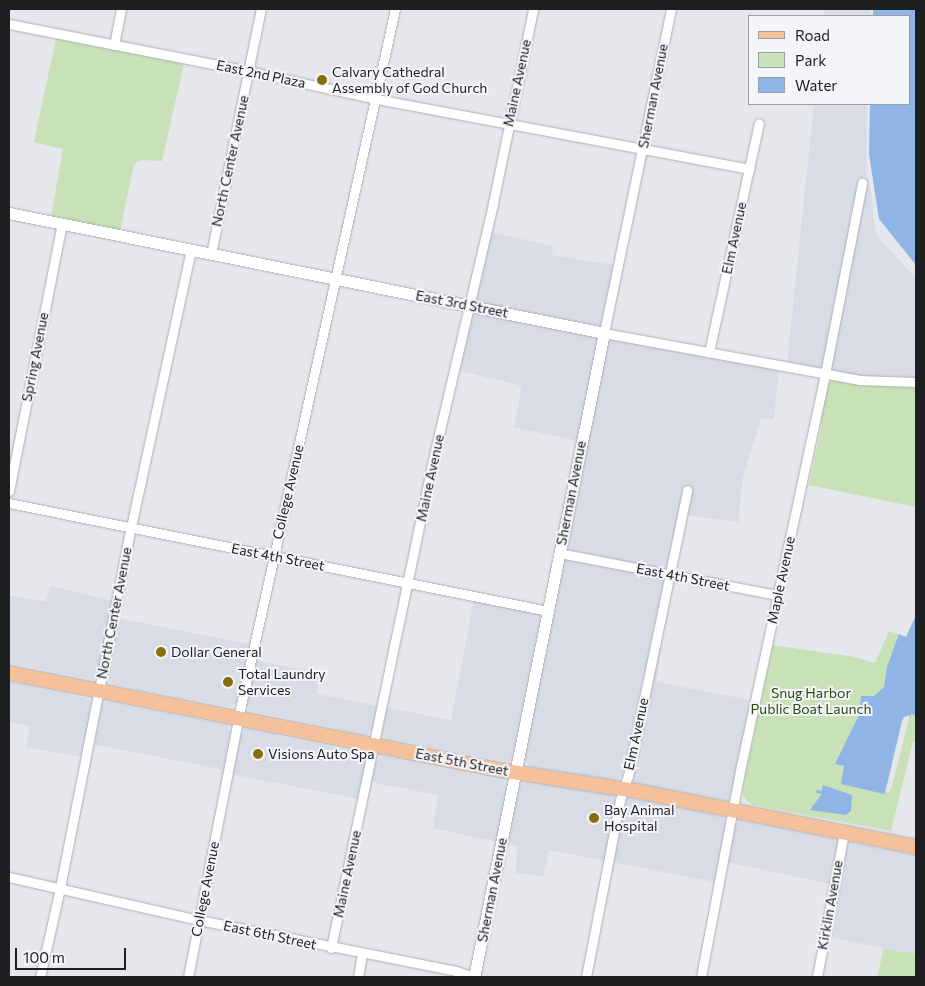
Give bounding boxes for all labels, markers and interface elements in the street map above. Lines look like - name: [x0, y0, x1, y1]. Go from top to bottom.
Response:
- legend: [748, 15, 910, 105]
- text: Road: [795, 26, 830, 44]
- street label: Maine Avenue: [500, 38, 534, 128]
- street label: Sherman Avenue: [635, 42, 671, 150]
- text: Park: [795, 51, 826, 69]
- street label: East 2nd Plaza: [215, 56, 307, 92]
- place label: Calvary Cathedral Assembly of God Church: [332, 64, 487, 96]
- marker: Calvary Cathedral Assembly of God Church: [316, 74, 328, 86]
- text: Water: [795, 76, 837, 94]
- street label: North Center Avenue: [208, 94, 252, 228]
- street label: Elm Avenue: [718, 200, 750, 276]
- street label: East 3rd Street: [414, 287, 510, 321]
- street label: Spring Avenue: [18, 311, 52, 403]
- street label: Maine Avenue: [413, 433, 447, 523]
- street label: Sherman Avenue: [553, 439, 589, 547]
- street label: College Avenue: [269, 443, 307, 541]
- street label: Maple Avenue: [764, 535, 798, 625]
- street label: East 4th Street: [230, 540, 326, 574]
- street label: North Center Avenue: [93, 546, 135, 680]
- street label: East 4th Street: [635, 560, 731, 594]
- place label: Dollar General: [171, 644, 262, 660]
- marker: Dollar General: [155, 646, 167, 658]
- place label: Total Laundry Services: [238, 666, 326, 699]
- marker: Total Laundry Services: [222, 676, 234, 688]
- park label: Snug Harbor Public Boat Launch: [751, 685, 871, 718]
- street label: Elm Avenue: [620, 696, 652, 772]
- street label: East 5th Street: [414, 745, 510, 779]
- place label: Visions Auto Spa: [268, 746, 374, 762]
- marker: Visions Auto Spa: [252, 748, 264, 760]
- place label: Bay Animal Hospital: [604, 802, 674, 834]
- marker: Bay Animal Hospital: [588, 812, 600, 824]
- street label: Maine Avenue: [330, 829, 364, 919]
- street label: Sherman Avenue: [474, 836, 510, 944]
- street label: College Avenue: [188, 840, 222, 938]
- street label: Kirklin Avenue: [814, 859, 846, 951]
- street label: East 6th Street: [222, 917, 318, 953]
- scale bar: [18, 938, 129, 970]
- text: 100 m: [23, 948, 65, 966]

